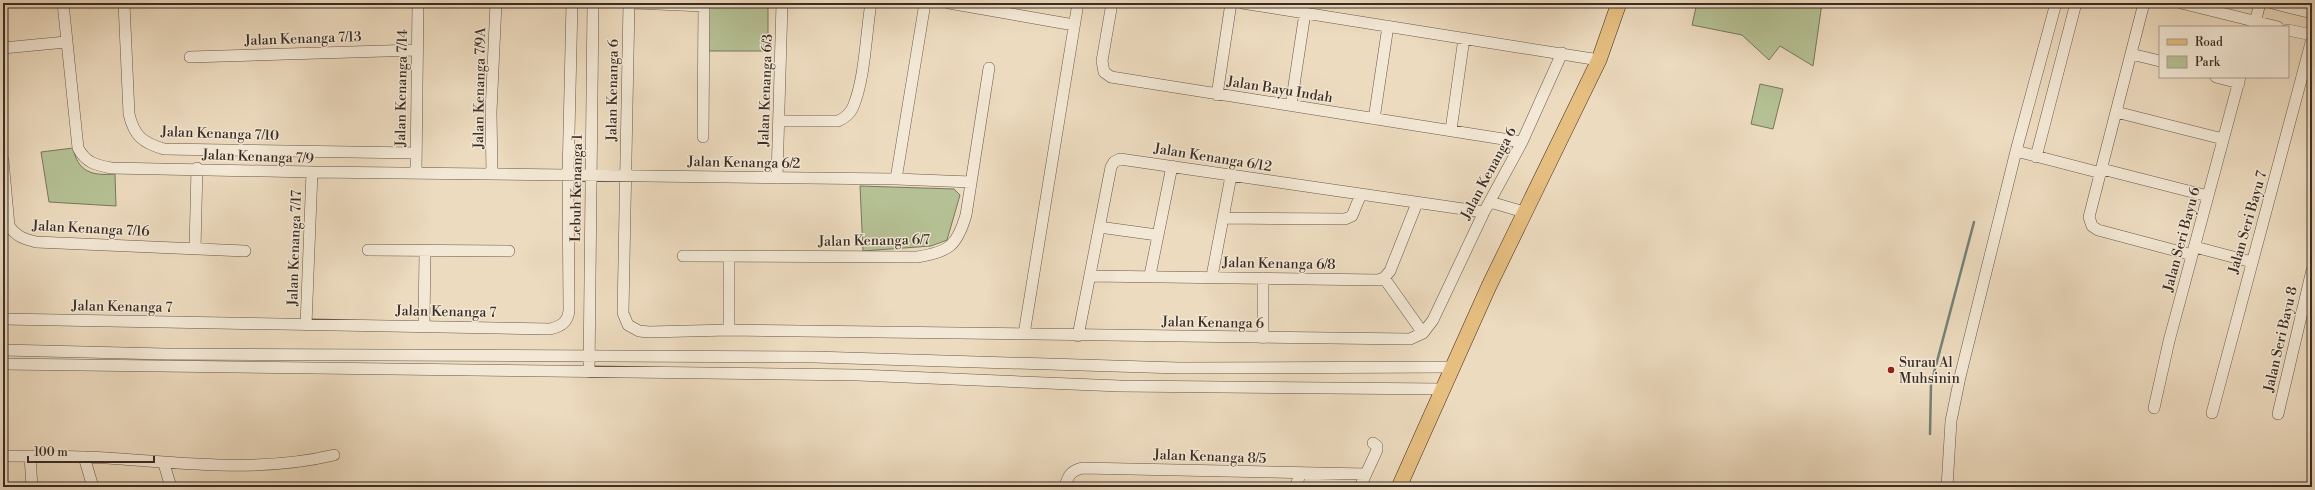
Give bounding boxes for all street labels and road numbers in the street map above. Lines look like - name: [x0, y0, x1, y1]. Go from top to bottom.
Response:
- street label: Jalan Kenanga 7/9A: [470, 27, 490, 150]
- street label: Jalan Kenanga 7/13: [243, 28, 362, 50]
- street label: Jalan Kenanga 7/14: [392, 29, 412, 148]
- street label: Jalan Kenanga 6/3: [755, 33, 777, 148]
- street label: Jalan Kenanga 6: [603, 38, 623, 142]
- street label: Jalan Bayu Indah: [1225, 73, 1335, 107]
- street label: Jalan Kenanga 7/10: [160, 123, 279, 145]
- street label: Jalan Kenanga 6: [1456, 124, 1521, 224]
- street label: Lebuh Kenanga 1: [567, 134, 587, 242]
- street label: Jalan Kenanga 6/12: [1152, 140, 1273, 176]
- street label: Jalan Kenanga 7/9: [201, 146, 314, 168]
- street label: Jalan Kenanga 6/2: [686, 153, 801, 173]
- street label: Jalan Seri Bayu 7: [2224, 169, 2271, 277]
- street label: Jalan Seri Bayu 6: [2159, 185, 2205, 294]
- street label: Jalan Kenanga 7/17: [284, 190, 306, 307]
- street label: Jalan Kenanga 7/16: [31, 217, 151, 241]
- street label: Jalan Kenanga 6/7: [817, 231, 930, 251]
- street label: Jalan Kenanga 6/8: [1221, 254, 1336, 274]
- street label: Jalan Seri Bayu 8: [2260, 285, 2302, 395]
- street label: Jalan Kenanga 7: [70, 297, 173, 317]
- street label: Jalan Kenanga 7: [394, 302, 497, 322]
- street label: Jalan Kenanga 6: [1161, 313, 1265, 333]
- street label: Jalan Kenanga 8/5: [1152, 446, 1267, 468]

